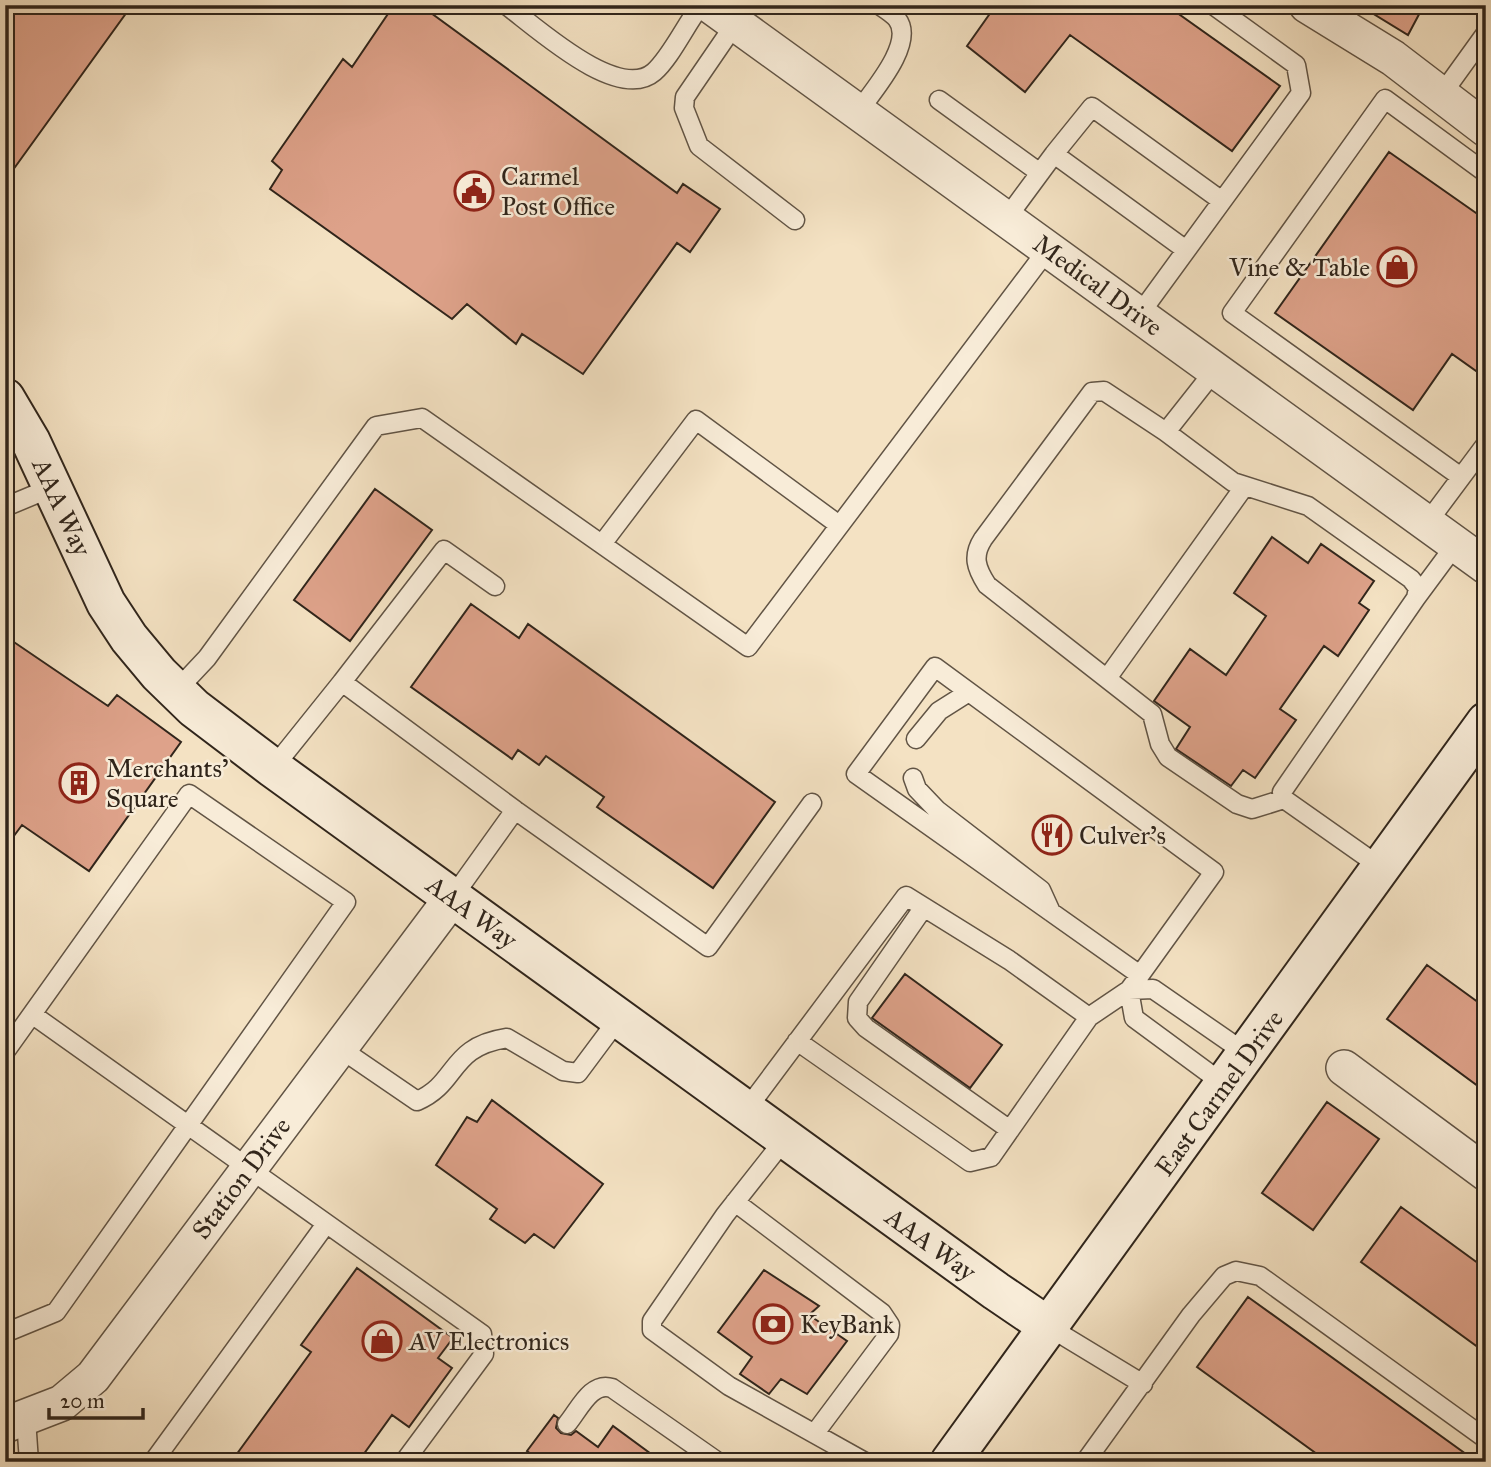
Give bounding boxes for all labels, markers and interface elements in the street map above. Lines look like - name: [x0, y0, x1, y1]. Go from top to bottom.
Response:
- place label: Carmel Post Office: [501, 160, 615, 222]
- public building icon: Carmel Post Office: [453, 170, 495, 212]
- street label: Medical Drive: [1027, 227, 1169, 343]
- shop icon: Vine & Table: [1376, 246, 1418, 288]
- place label: Vine & Table: [1228, 251, 1370, 283]
- street label: AAA Way: [25, 452, 99, 562]
- place label: Merchants' Square: [106, 752, 229, 814]
- building icon: Merchants' Square: [58, 762, 100, 804]
- restaurant icon: Culver's: [1031, 814, 1073, 856]
- place label: Culver's: [1079, 819, 1166, 851]
- street label: AAA Way: [420, 868, 524, 956]
- street label: East Carmel Drive: [1148, 1003, 1290, 1182]
- street label: Station Drive: [185, 1111, 297, 1245]
- street label: AAA Way: [879, 1200, 983, 1288]
- bank icon: KeyBank: [752, 1303, 794, 1345]
- place label: KeyBank: [800, 1308, 896, 1340]
- shop icon: AV Electronics: [361, 1320, 403, 1362]
- place label: AV Electronics: [408, 1325, 569, 1357]
- scale bar: [49, 1376, 144, 1420]
- text: 20 m: [60, 1388, 105, 1414]

